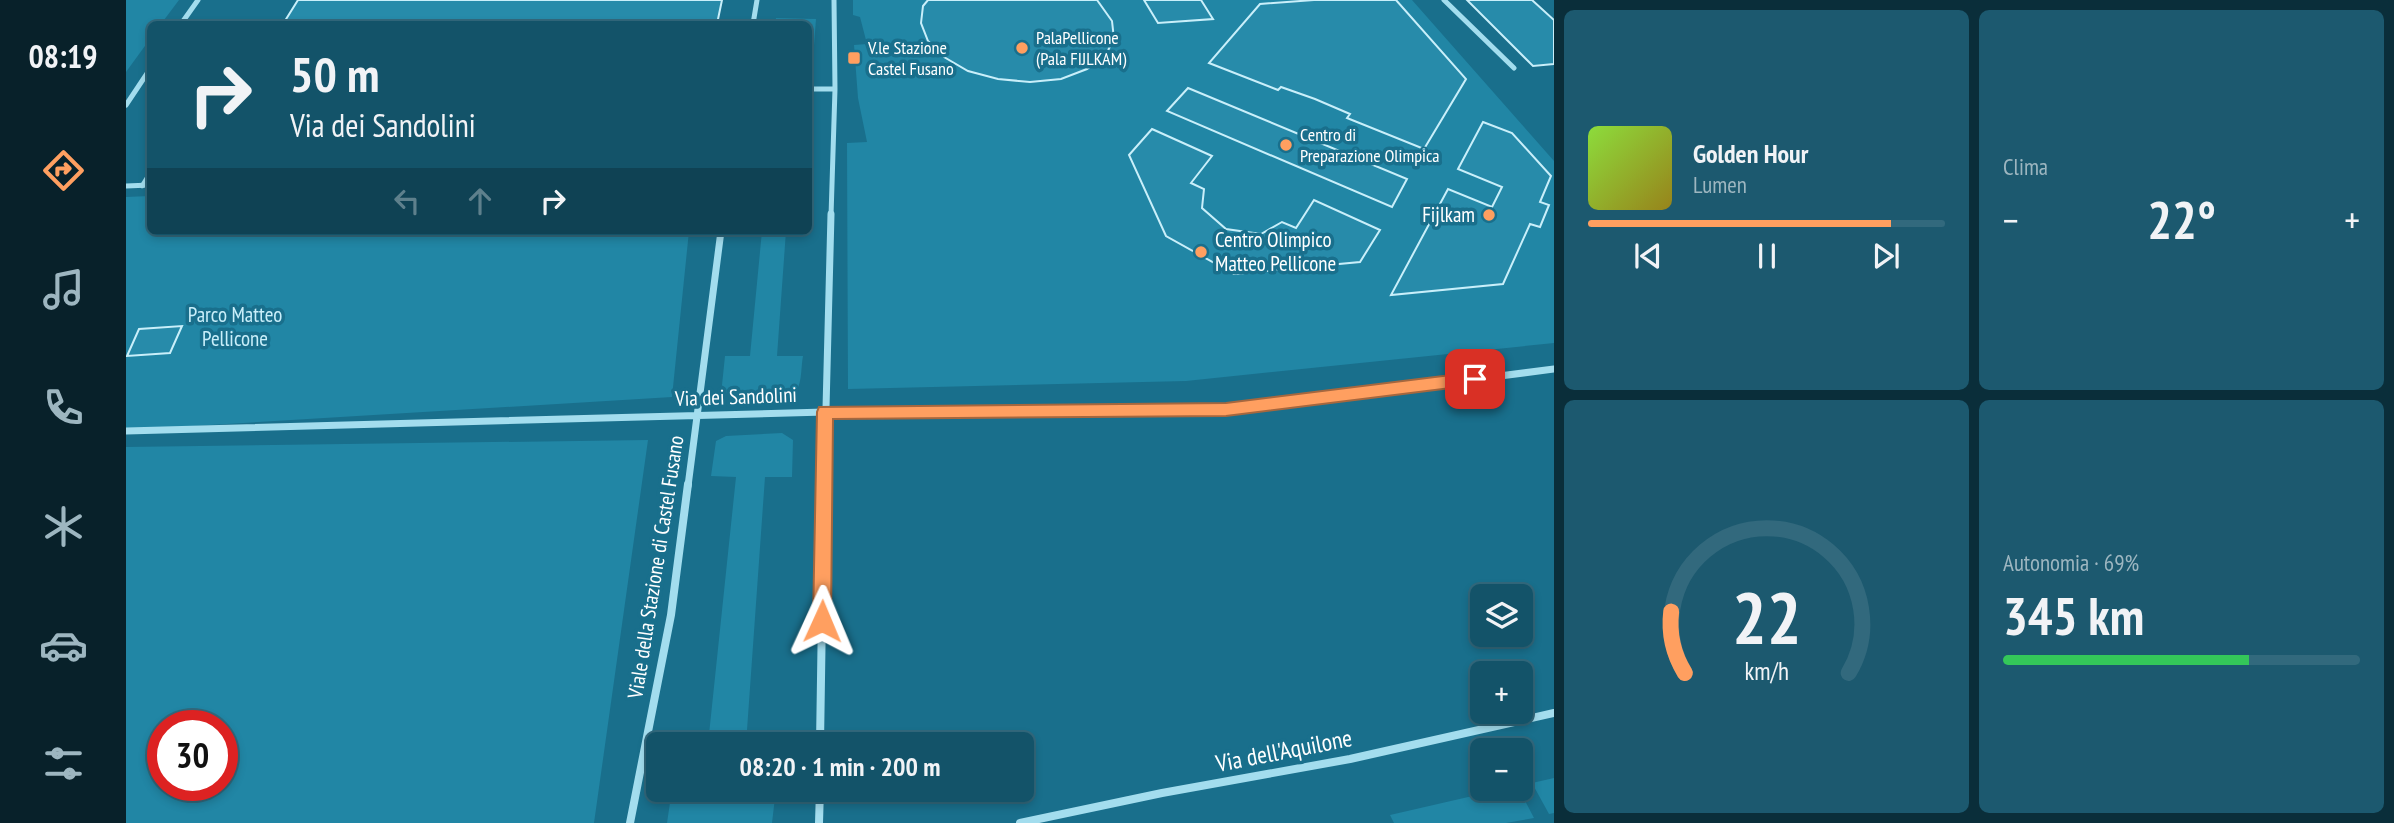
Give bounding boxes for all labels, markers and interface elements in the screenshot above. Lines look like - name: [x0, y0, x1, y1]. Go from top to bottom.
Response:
- place label: PalaPellicone (Pala FIJLKAM): [1036, 26, 1127, 70]
- text: 08:19: [28, 35, 98, 77]
- place label: V.le Stazione Castel Fusano: [867, 36, 954, 80]
- marker: PalaPellicone (Pala FIJLKAM): [1014, 40, 1030, 56]
- text: 50 m: [290, 42, 379, 106]
- icon: right: [175, 49, 266, 140]
- marker: V.le Stazione Castel Fusano: [846, 50, 862, 66]
- text: Via dei Sandolini: [290, 104, 476, 146]
- place label: Centro di Preparazione Olimpica: [1300, 123, 1440, 167]
- marker: Centro di Preparazione Olimpica: [1278, 137, 1294, 153]
- text: Golden Hour: [1693, 137, 1808, 170]
- icon: directions: [39, 146, 88, 195]
- text: Clima: [2003, 152, 2048, 181]
- text: Lumen: [1693, 170, 1747, 199]
- icon: left: [388, 182, 426, 220]
- icon: ahead: [461, 182, 499, 220]
- icon: right: [534, 182, 572, 220]
- text: 22°: [2147, 186, 2216, 253]
- text: −: [2003, 195, 2019, 244]
- text: +: [2344, 195, 2360, 244]
- place label: Fijlkam: [1422, 201, 1475, 228]
- marker: Fijlkam: [1481, 207, 1497, 223]
- place label: Centro Olimpico Matteo Pellicone: [1215, 226, 1336, 277]
- icon: previous: [1629, 237, 1667, 275]
- icon: pause: [1748, 237, 1786, 275]
- icon: next: [1867, 237, 1905, 275]
- marker: Centro Olimpico Matteo Pellicone: [1193, 244, 1209, 260]
- icon: music: [39, 265, 88, 314]
- park label: Parco Matteo Pellicone: [188, 301, 282, 352]
- pin: [1445, 349, 1505, 409]
- icon: arrive: [1456, 360, 1494, 398]
- street label: Via dei Sandolini: [674, 381, 797, 412]
- icon: phone: [39, 383, 88, 432]
- street label: Viale della Stazione di Castel Fusano: [621, 433, 690, 701]
- icon: climate: [39, 502, 88, 551]
- text: Autonomia · 69%: [2003, 548, 2139, 577]
- text: 22: [1732, 569, 1801, 663]
- text: 345 km: [2003, 582, 2144, 649]
- position arrow: [785, 584, 859, 658]
- map controls: [1470, 584, 1533, 801]
- button: layers: [1470, 584, 1533, 647]
- icon: car: [39, 621, 88, 670]
- text: km/h: [1744, 654, 1789, 686]
- button: +: [1470, 661, 1533, 724]
- speed limit sign: 30: [147, 710, 238, 801]
- street label: Via dell'Aquilone: [1212, 722, 1355, 779]
- button: −: [1470, 738, 1533, 801]
- icon: filters: [39, 739, 88, 788]
- text: 08:20 · 1 min · 200 m: [740, 750, 940, 783]

